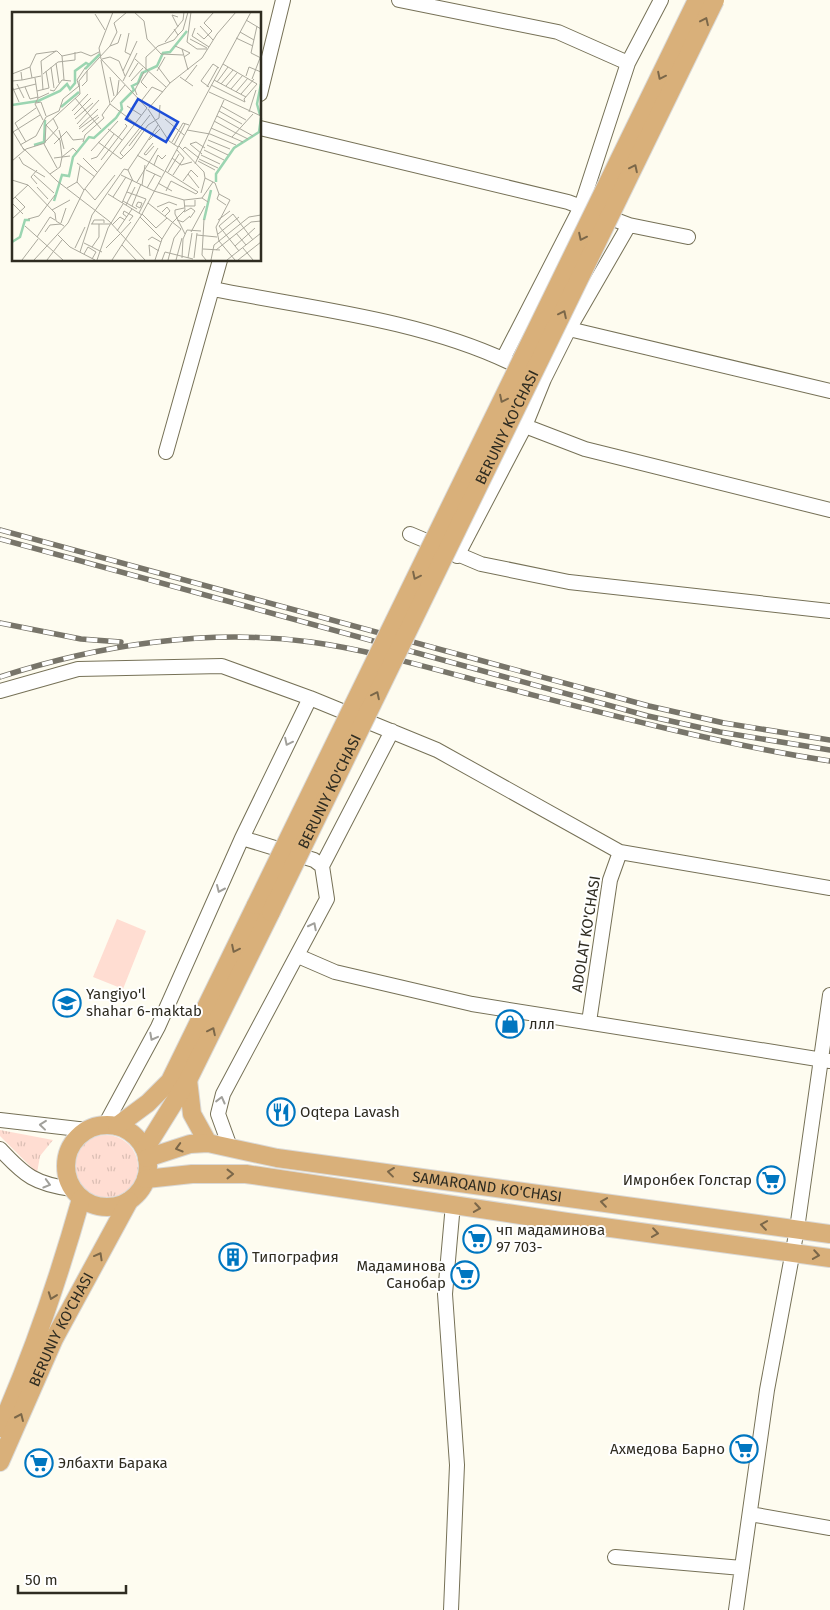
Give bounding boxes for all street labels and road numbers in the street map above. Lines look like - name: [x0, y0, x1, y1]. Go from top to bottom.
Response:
- street label: BERUNIY KO'CHASI: [471, 367, 542, 488]
- street label: BERUNIY KO'CHASI: [294, 731, 365, 852]
- street label: ADOLAT KO'CHASI: [568, 874, 604, 994]
- street label: SAMARQAND KO'CHASI: [411, 1168, 563, 1206]
- street label: BERUNIY KO'CHASI: [25, 1269, 97, 1389]

